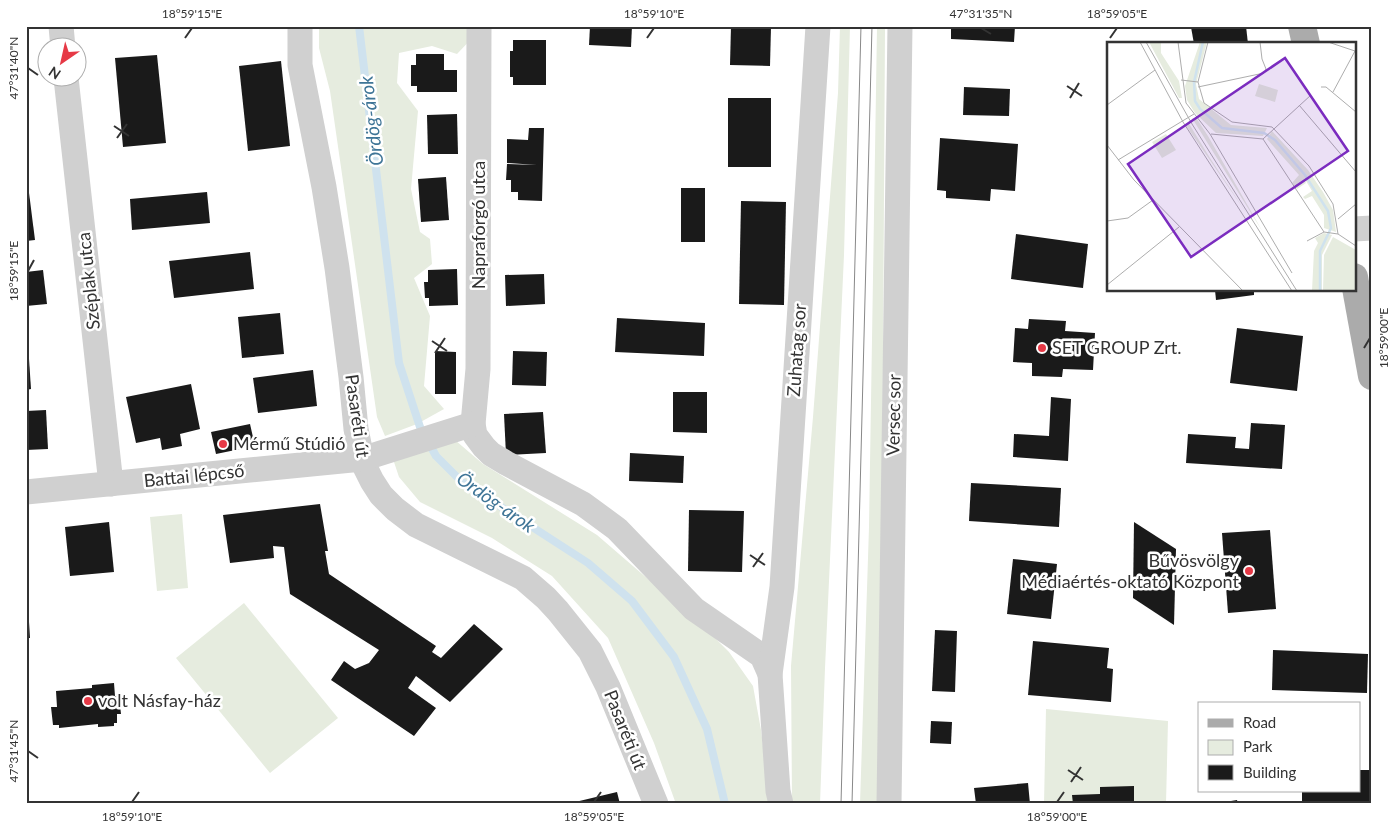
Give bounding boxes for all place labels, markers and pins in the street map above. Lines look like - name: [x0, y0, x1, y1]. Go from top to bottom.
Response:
- place label: SET GROUP Zrt.: [1052, 336, 1182, 358]
- marker: SET GROUP Zrt.: [1036, 342, 1048, 354]
- place label: Mérmű Stúdió: [233, 432, 345, 454]
- marker: Mérmű Stúdió: [217, 438, 229, 450]
- place label: Bűvösvölgy Médiaértés-oktató Központ: [1021, 549, 1240, 592]
- marker: Bűvösvölgy Médiaértés-oktató Központ: [1243, 565, 1255, 577]
- place label: volt Násfay-ház: [98, 689, 221, 711]
- marker: volt Násfay-ház: [82, 695, 94, 707]

